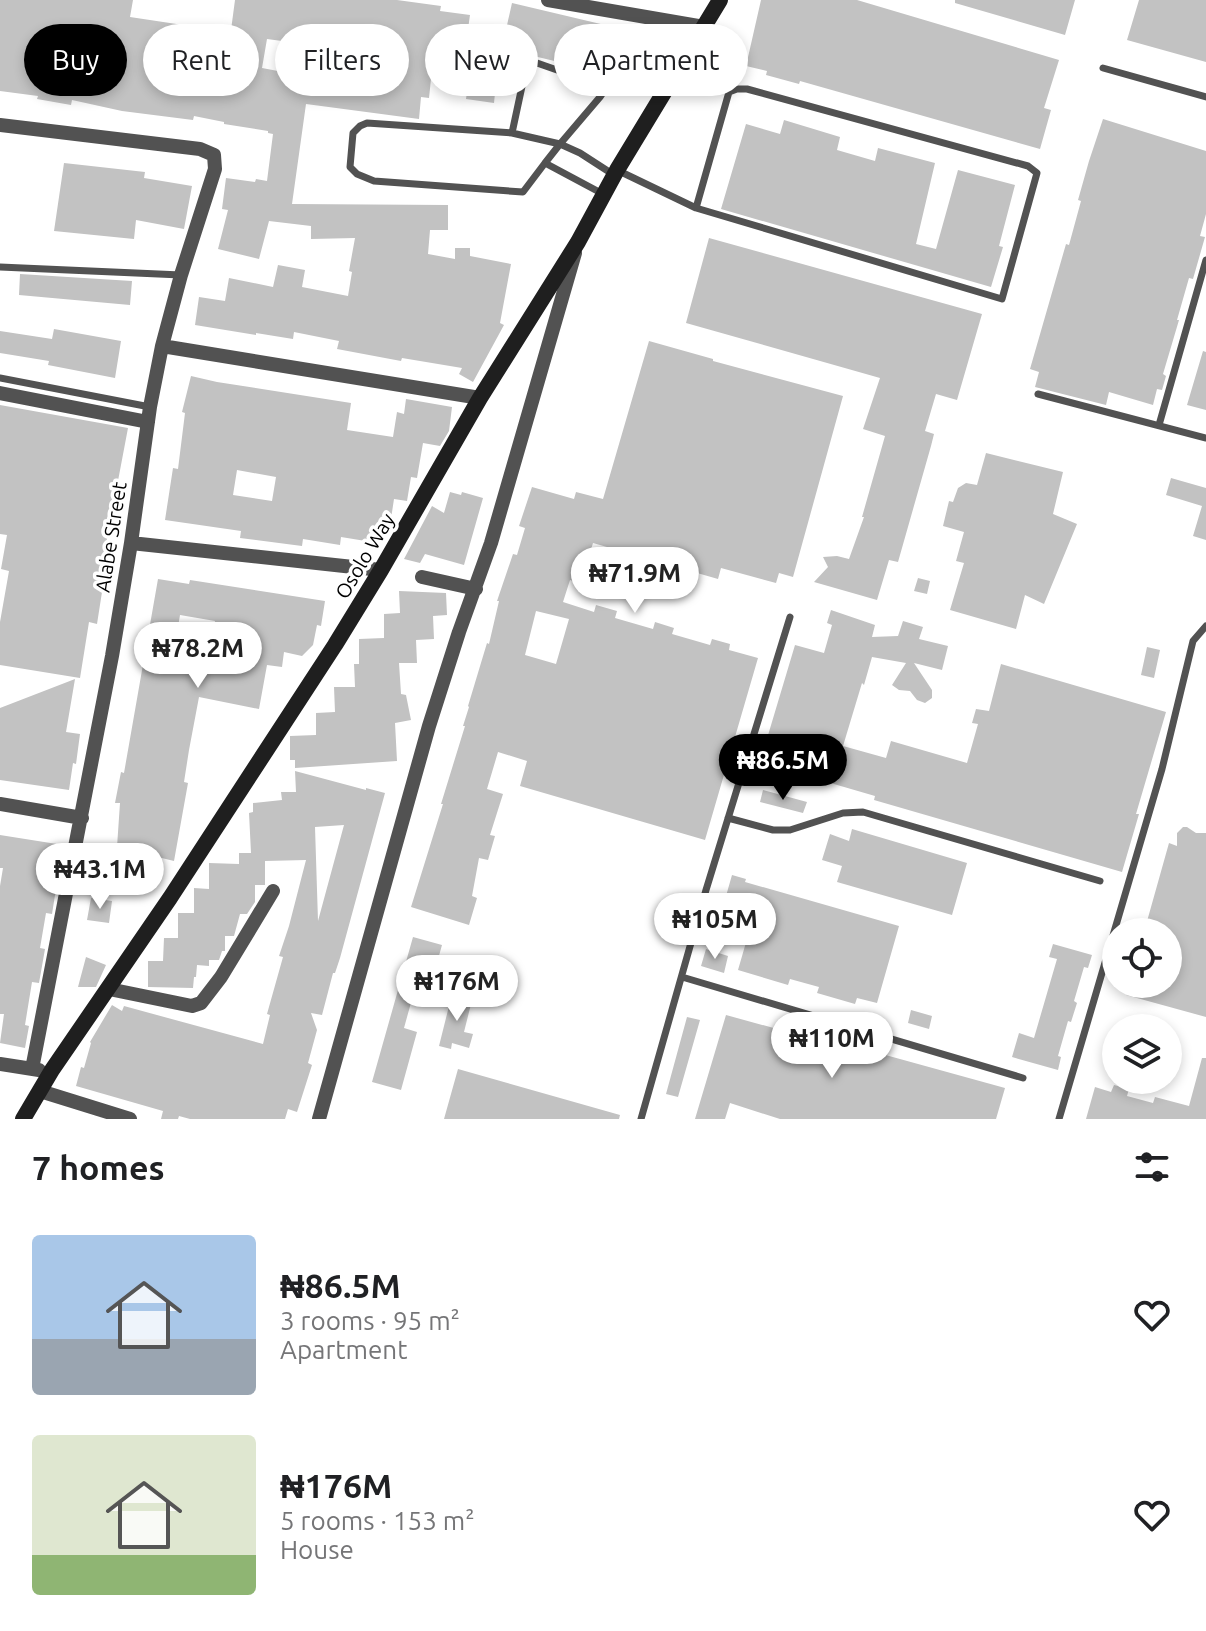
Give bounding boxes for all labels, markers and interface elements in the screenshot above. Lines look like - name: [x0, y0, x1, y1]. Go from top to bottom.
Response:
- chip: Buy: [24, 24, 127, 96]
- chip: Rent: [143, 24, 259, 96]
- chip: Filters: [275, 24, 409, 96]
- chip: New: [425, 24, 538, 96]
- chip: Apartment: [554, 24, 748, 96]
- street label: Alabe Street: [90, 480, 131, 594]
- street label: Osolo Way: [330, 509, 399, 603]
- pin: ₦71.9M: [570, 547, 700, 615]
- text: ₦71.9M: [589, 558, 681, 587]
- pin: ₦78.2M: [133, 622, 263, 690]
- text: ₦78.2M: [152, 633, 244, 662]
- pin: ₦86.5M: [718, 734, 848, 802]
- text: ₦86.5M: [737, 745, 829, 774]
- pin: ₦43.1M: [35, 843, 165, 911]
- text: ₦43.1M: [54, 854, 146, 883]
- pin: ₦105M: [659, 893, 771, 961]
- text: ₦105M: [672, 904, 758, 933]
- map controls: [1102, 918, 1182, 1094]
- button: locate: [1102, 918, 1182, 998]
- pin: ₦176M: [401, 955, 513, 1023]
- text: ₦176M: [414, 966, 500, 995]
- pin: ₦110M: [776, 1012, 888, 1080]
- button: layers: [1102, 1014, 1182, 1094]
- text: ₦110M: [789, 1023, 875, 1052]
- icon: filters: [1130, 1145, 1174, 1189]
- text: 7 homes: [32, 1148, 165, 1186]
- text: ₦86.5M: [280, 1266, 401, 1304]
- icon: home: [96, 1267, 192, 1363]
- icon: heart: [1130, 1293, 1174, 1337]
- text: 3 rooms · 95 m²: [280, 1306, 460, 1335]
- text: Apartment: [280, 1335, 407, 1364]
- text: ₦176M: [280, 1466, 392, 1504]
- icon: home: [96, 1467, 192, 1563]
- icon: heart: [1130, 1493, 1174, 1537]
- text: 5 rooms · 153 m²: [280, 1506, 475, 1535]
- text: House: [280, 1535, 354, 1564]

